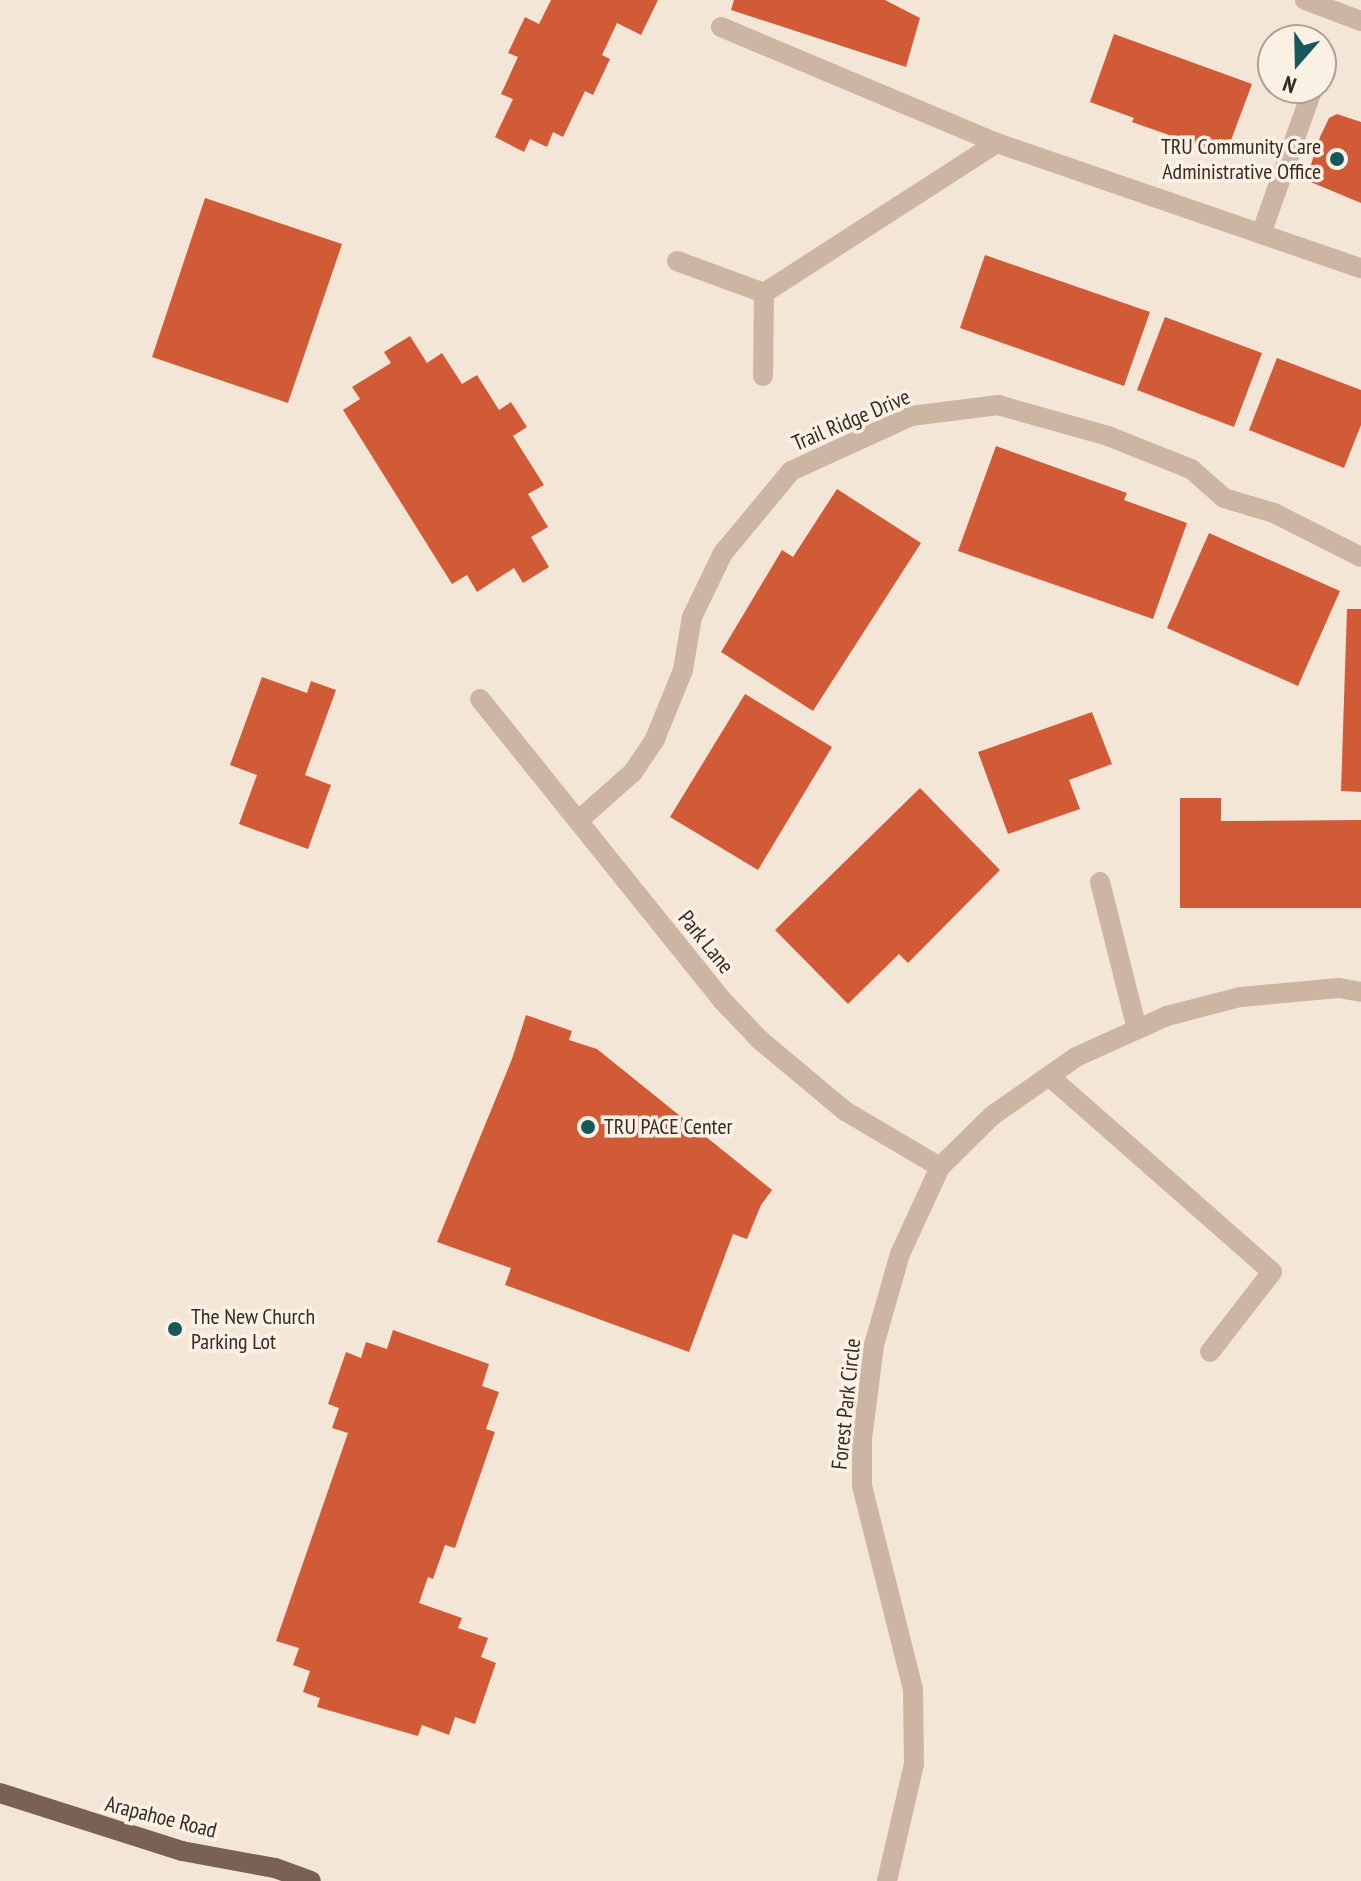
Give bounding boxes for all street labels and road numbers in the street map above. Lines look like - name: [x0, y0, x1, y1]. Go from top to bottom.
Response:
- street label: Trail Ridge Drive: [788, 383, 914, 457]
- street label: Park Lane: [673, 905, 739, 979]
- street label: Forest Park Circle: [826, 1337, 866, 1471]
- street label: Arapahoe Road: [102, 1790, 220, 1844]

